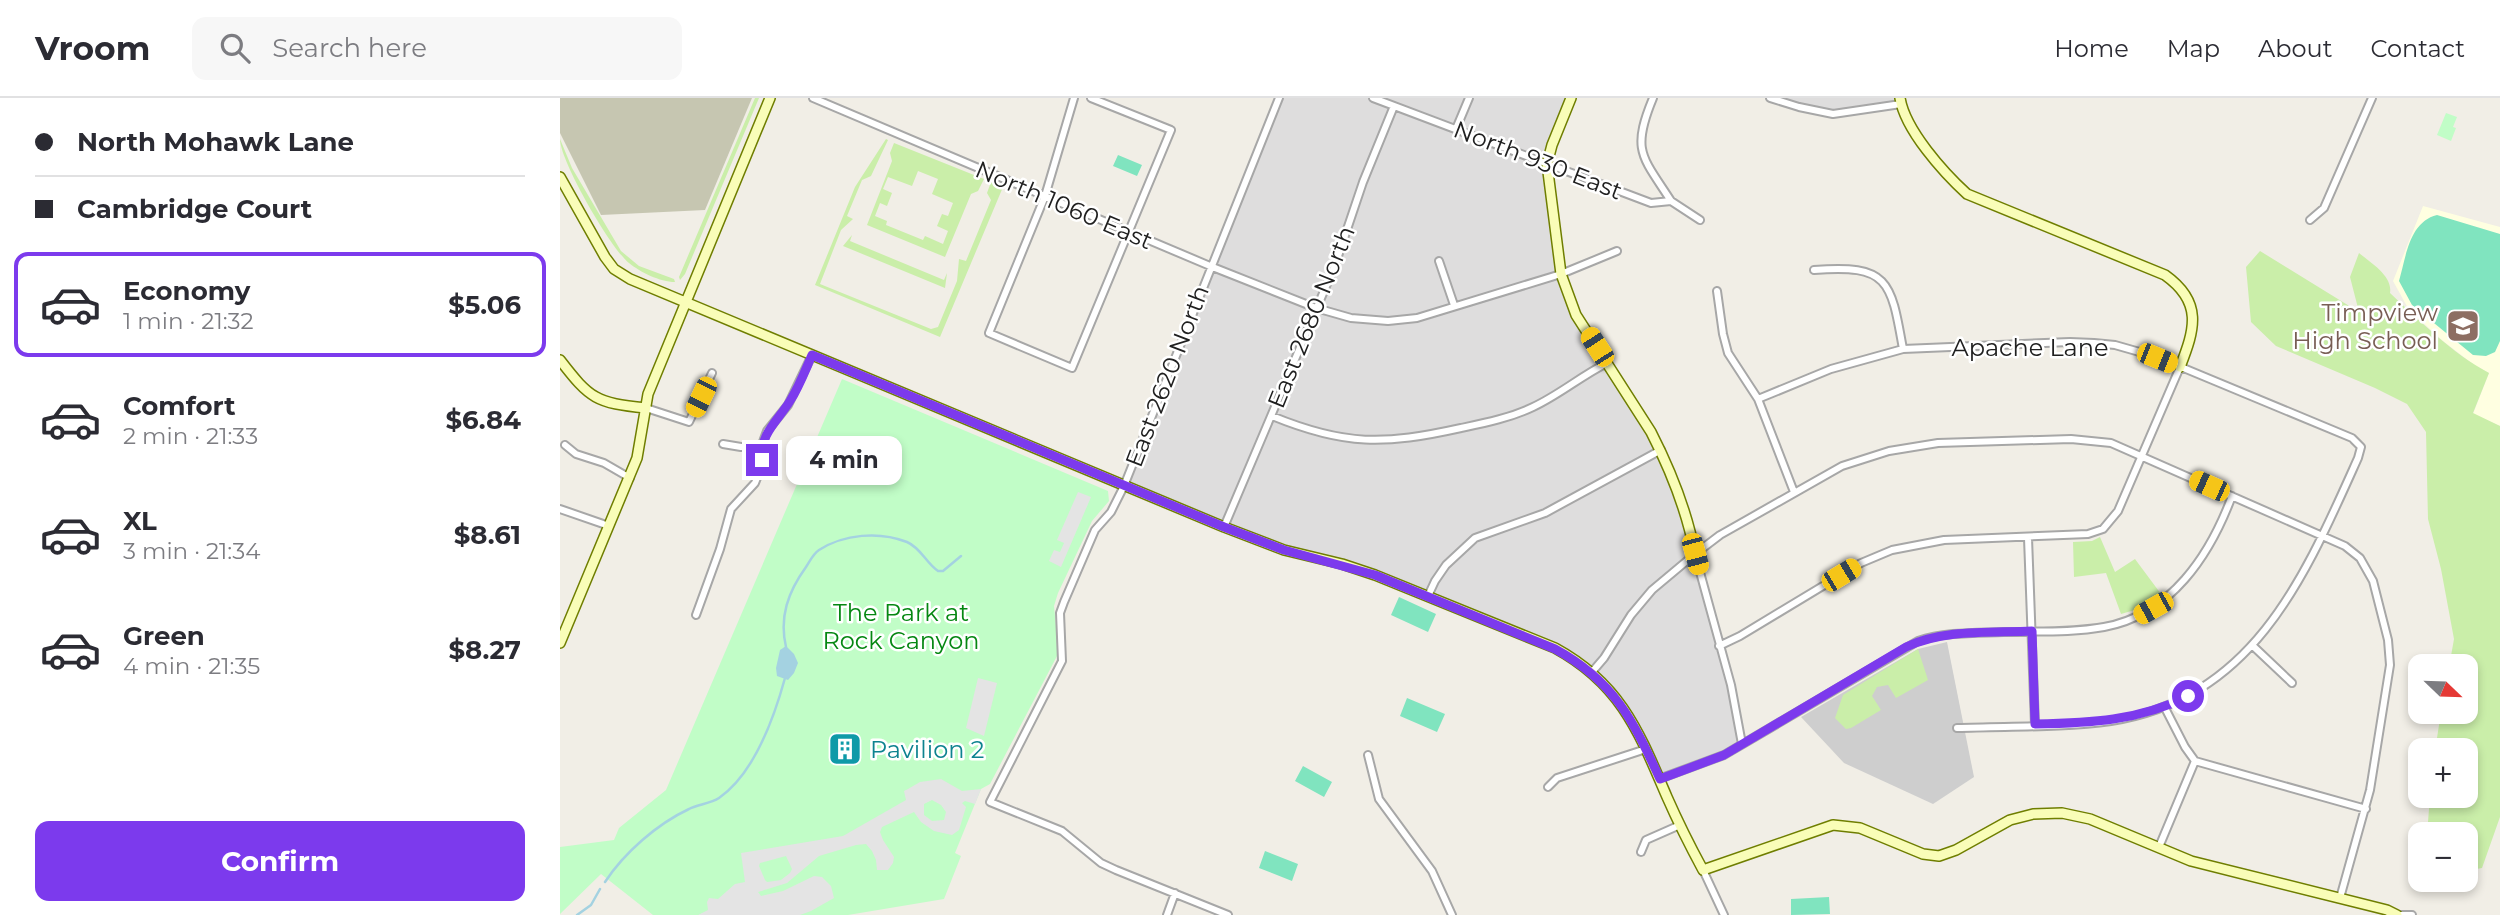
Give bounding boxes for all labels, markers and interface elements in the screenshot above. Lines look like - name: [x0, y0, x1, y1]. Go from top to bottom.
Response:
- search box: [192, 17, 682, 80]
- text: Vroom: [35, 28, 150, 68]
- icon: search: [216, 29, 254, 67]
- text: Search here: [272, 32, 427, 64]
- text: Home: [2054, 34, 2129, 63]
- text: Map: [2167, 34, 2220, 63]
- text: About: [2258, 34, 2332, 63]
- text: Contact: [2370, 34, 2465, 63]
- street label: North 930 East: [1450, 115, 1627, 206]
- text: North Mohawk Lane: [77, 126, 354, 158]
- street label: North 1060 East: [971, 155, 1157, 255]
- text: Cambridge Court: [77, 193, 312, 225]
- street label: East 2680 North: [1261, 222, 1361, 412]
- icon: car: [39, 273, 102, 336]
- text: Economy: [123, 275, 250, 307]
- street label: East 2620 North: [1119, 281, 1215, 471]
- text: $5.06: [448, 289, 521, 321]
- place label: Timpview High School: [2292, 298, 2438, 355]
- text: 1 min · 21:32: [123, 307, 253, 335]
- school or university icon: Timpview High School: [2444, 307, 2482, 345]
- car: [1577, 324, 1618, 370]
- street label: Apache Lane: [1952, 333, 2108, 362]
- car: [2134, 340, 2181, 376]
- car: [683, 374, 720, 420]
- icon: car: [39, 388, 102, 451]
- text: Comfort: [123, 390, 235, 422]
- text: $6.84: [445, 404, 521, 436]
- text: 2 min · 21:33: [123, 422, 258, 450]
- callout: 4 min: [787, 436, 902, 484]
- route end: [746, 444, 778, 476]
- text: 4 min: [809, 446, 879, 474]
- car: [2186, 468, 2233, 504]
- icon: car: [39, 503, 102, 566]
- text: XL: [123, 505, 157, 537]
- text: $8.61: [454, 519, 521, 551]
- car: [1680, 531, 1711, 577]
- text: 3 min · 21:34: [123, 537, 260, 565]
- car: [1818, 555, 1865, 595]
- car: [2130, 589, 2177, 627]
- park label: The Park at Rock Canyon: [822, 598, 980, 655]
- icon: car: [39, 618, 102, 681]
- text: Green: [123, 620, 205, 652]
- text: $8.27: [448, 634, 521, 666]
- text: 4 min · 21:35: [123, 652, 260, 680]
- north arrow: [2408, 654, 2478, 724]
- map controls: [2408, 654, 2478, 892]
- route start: [2172, 680, 2204, 712]
- building icon: Pavilion 2: [826, 730, 864, 768]
- place label: Pavilion 2: [870, 735, 984, 764]
- button: +: [2408, 738, 2478, 808]
- button: Confirm: [35, 821, 525, 901]
- button: −: [2408, 822, 2478, 892]

